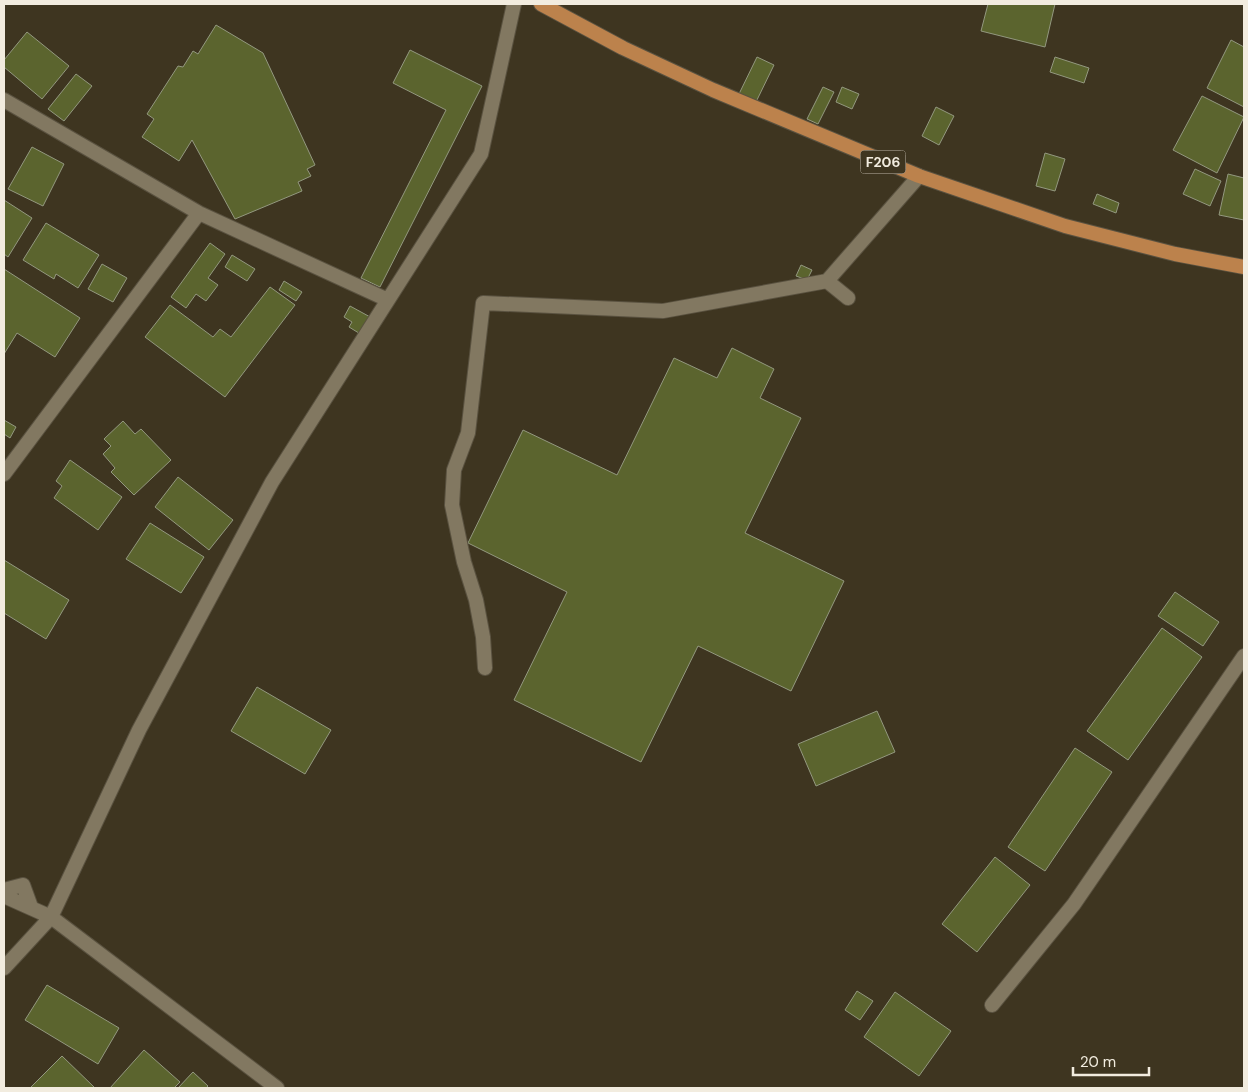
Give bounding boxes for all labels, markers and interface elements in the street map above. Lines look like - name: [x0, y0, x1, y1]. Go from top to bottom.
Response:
- road number: F206: [860, 150, 906, 173]
- scale bar: [1073, 1044, 1149, 1076]
- text: 20 m: [1080, 1052, 1116, 1072]

